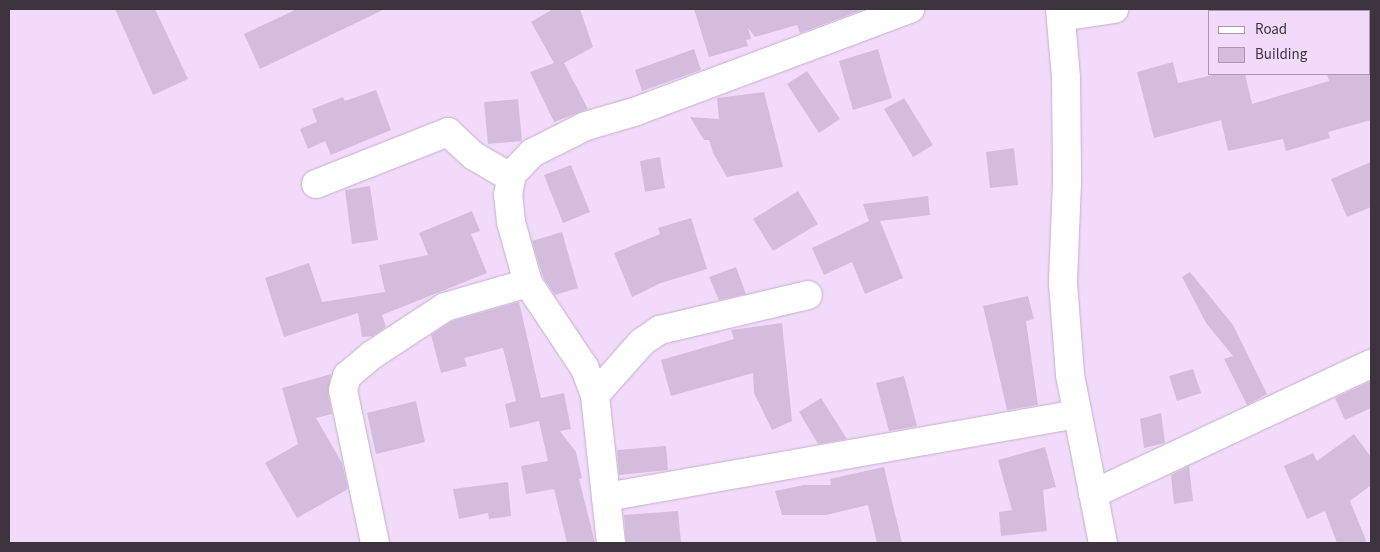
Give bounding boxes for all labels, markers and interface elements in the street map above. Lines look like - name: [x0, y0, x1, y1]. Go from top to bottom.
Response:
- legend: [1208, 10, 1370, 75]
- text: Road: [1255, 19, 1287, 40]
- text: Building: [1255, 44, 1307, 65]

